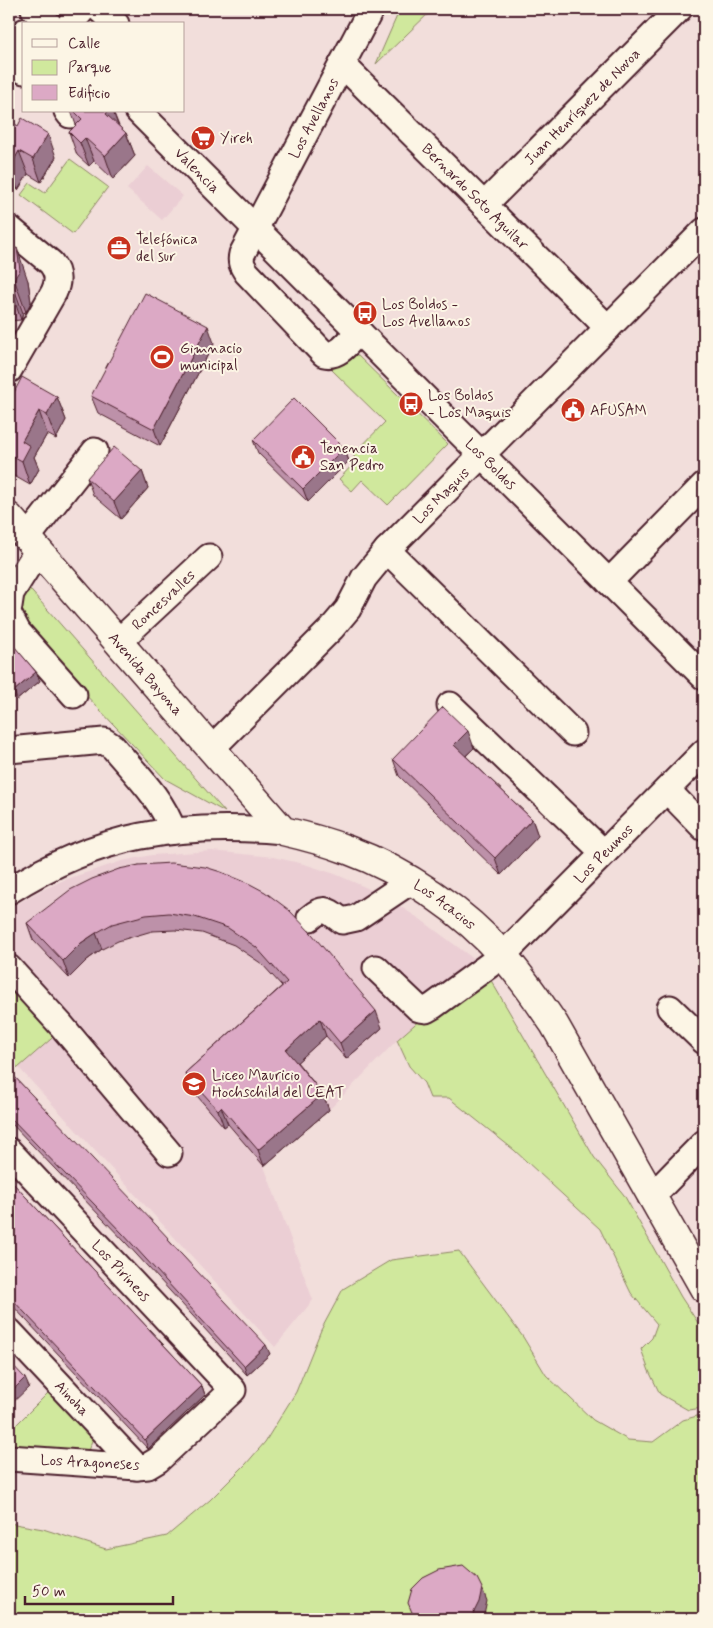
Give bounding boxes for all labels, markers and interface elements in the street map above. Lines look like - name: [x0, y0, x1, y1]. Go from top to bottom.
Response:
- legend: [22, 22, 185, 112]
- text: Calle: [68, 34, 100, 54]
- street label: Juan Henríquez de Novoa: [520, 44, 645, 170]
- text: Parque: [68, 58, 111, 78]
- street label: Los Avellanos: [285, 74, 344, 162]
- text: Edificio: [68, 84, 110, 104]
- supermarket icon: Yireh: [190, 125, 216, 151]
- place label: Yireh: [220, 129, 253, 149]
- street label: Bernardo Soto Aguilar: [417, 140, 533, 255]
- street label: Valencia: [170, 144, 224, 198]
- place label: Telefónica del sur: [136, 230, 198, 267]
- office icon: Telefónica del sur: [106, 235, 132, 261]
- place label: Los Boldos - Los Avellanos: [382, 295, 471, 332]
- bus stop icon: Los Boldos - Los Avellanos: [352, 300, 378, 326]
- place label: Gimnacio municipal: [180, 339, 242, 376]
- sports icon: Gimnacio municipal: [149, 344, 175, 370]
- place label: Los Boldos - Los Maquis: [428, 386, 512, 423]
- bus stop icon: Los Boldos - Los Maquis: [398, 391, 424, 417]
- public building icon: AFUSAM: [560, 397, 586, 423]
- place label: AFUSAM: [590, 401, 647, 421]
- street label: Los Boldos: [460, 434, 520, 495]
- place label: Tenencia San Pedro: [320, 439, 384, 476]
- public building icon: Tenencia San Pedro: [290, 444, 316, 470]
- street label: Los Maquis: [409, 463, 475, 529]
- street label: Roncesvalles: [128, 566, 200, 635]
- street label: Avenida Bayona: [103, 629, 187, 720]
- street label: Los Peumos: [570, 820, 638, 888]
- street label: Los Acacios: [409, 875, 480, 935]
- place label: Liceo Mauricio Hochschild del CEAT: [212, 1066, 345, 1103]
- school or university icon: Liceo Mauricio Hochschild del CEAT: [181, 1071, 207, 1097]
- street label: Los Pirineos: [87, 1236, 154, 1306]
- street label: Ainoha: [50, 1377, 93, 1421]
- street label: Los Aragoneses: [40, 1450, 140, 1476]
- scale bar: [25, 1573, 172, 1605]
- text: 50 m: [32, 1582, 66, 1602]

